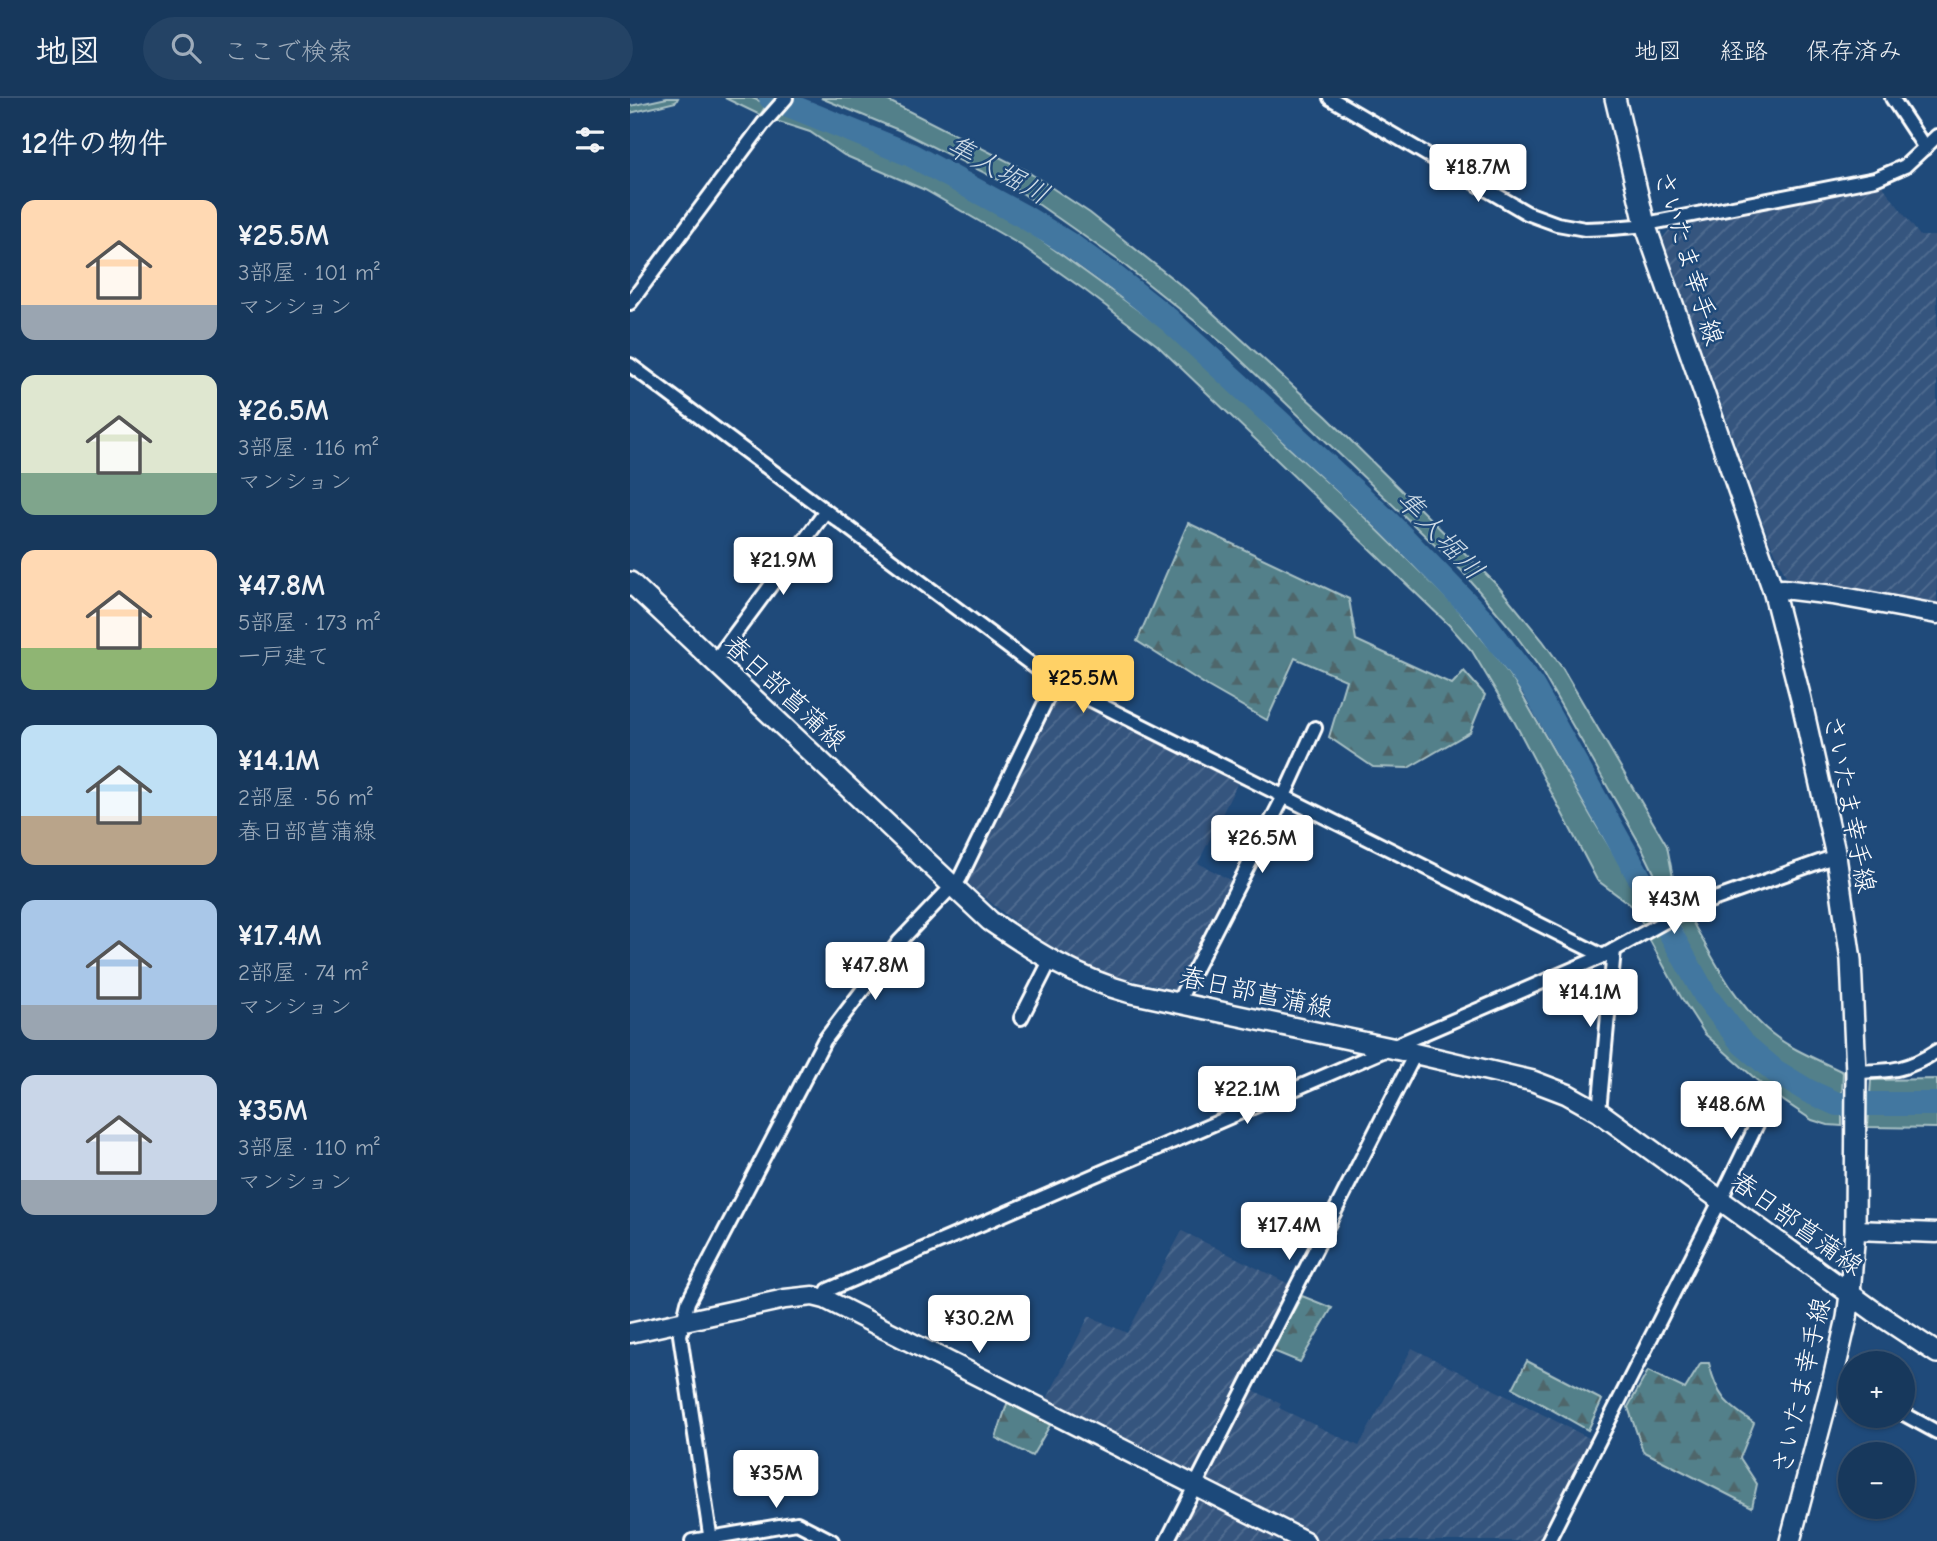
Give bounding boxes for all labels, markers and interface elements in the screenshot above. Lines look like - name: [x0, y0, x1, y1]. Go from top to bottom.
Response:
- search box: [143, 17, 633, 80]
- icon: search: [167, 29, 205, 67]
- text: 地図: [35, 32, 101, 70]
- text: ここで検索: [223, 37, 353, 67]
- text: 地図: [1634, 37, 1682, 65]
- text: 経路: [1720, 37, 1768, 65]
- text: 保存済み: [1806, 37, 1902, 65]
- icon: filters: [571, 121, 609, 159]
- text: 12件の物件: [21, 126, 168, 161]
- water label: 隼人堀川: [941, 129, 1055, 211]
- pin: ¥18.7M: [1421, 144, 1535, 204]
- text: ¥18.7M: [1445, 153, 1511, 180]
- street label: さいたま幸手線: [1647, 167, 1729, 349]
- text: ¥25.5M: [238, 218, 329, 253]
- icon: home: [77, 228, 161, 312]
- text: 3部屋 · 101 m²: [238, 259, 380, 286]
- text: マンション: [238, 293, 352, 320]
- text: ¥26.5M: [238, 393, 329, 428]
- icon: home: [77, 403, 161, 487]
- text: 3部屋 · 116 m²: [238, 434, 378, 461]
- text: マンション: [238, 468, 352, 495]
- water label: 隼人堀川: [1390, 484, 1490, 586]
- pin: ¥21.9M: [726, 538, 840, 597]
- text: ¥21.9M: [750, 546, 816, 573]
- text: ¥47.8M: [238, 568, 325, 603]
- icon: home: [77, 578, 161, 662]
- text: 5部屋 · 173 m²: [238, 609, 380, 636]
- street label: 春日部菖蒲線: [718, 629, 852, 757]
- text: 一戸建て: [238, 643, 330, 670]
- pin: ¥25.5M: [1026, 656, 1140, 715]
- text: ¥25.5M: [1048, 664, 1118, 691]
- street label: さいたま幸手線: [1817, 712, 1881, 896]
- text: ¥14.1M: [238, 743, 320, 778]
- icon: home: [77, 753, 161, 837]
- text: 2部屋 · 56 m²: [238, 784, 373, 811]
- pin: ¥26.5M: [1205, 816, 1319, 875]
- text: 春日部菖蒲線: [238, 818, 376, 845]
- text: ¥26.5M: [1227, 824, 1297, 851]
- pin: ¥43M: [1633, 876, 1715, 936]
- text: ¥43M: [1648, 885, 1700, 912]
- text: ¥17.4M: [238, 918, 322, 953]
- icon: home: [77, 928, 161, 1012]
- pin: ¥47.8M: [818, 942, 932, 1002]
- text: ¥47.8M: [842, 951, 908, 978]
- text: 2部屋 · 74 m²: [238, 959, 368, 986]
- street label: 春日部菖蒲線: [1177, 962, 1335, 1024]
- pin: ¥14.1M: [1533, 970, 1647, 1029]
- text: ¥14.1M: [1559, 978, 1621, 1005]
- text: マンション: [238, 993, 352, 1020]
- pin: ¥22.1M: [1190, 1066, 1304, 1126]
- text: ¥22.1M: [1214, 1075, 1280, 1102]
- pin: ¥48.6M: [1674, 1082, 1788, 1141]
- text: ¥48.6M: [1697, 1090, 1765, 1117]
- text: ¥35M: [238, 1093, 308, 1128]
- icon: home: [77, 1103, 161, 1187]
- text: 3部屋 · 110 m²: [238, 1134, 380, 1161]
- street label: 春日部菖蒲線: [1725, 1166, 1869, 1282]
- text: マンション: [238, 1168, 352, 1195]
- pin: ¥17.4M: [1232, 1202, 1346, 1262]
- text: ¥17.4M: [1257, 1211, 1321, 1238]
- street label: さいたま幸手線: [1767, 1294, 1837, 1478]
- pin: ¥30.2M: [922, 1296, 1036, 1355]
- text: ¥30.2M: [944, 1304, 1014, 1331]
- map controls: [1838, 1351, 1915, 1519]
- button: +: [1838, 1351, 1915, 1428]
- button: −: [1838, 1442, 1915, 1519]
- pin: ¥35M: [735, 1450, 817, 1510]
- text: ¥35M: [749, 1459, 803, 1486]

